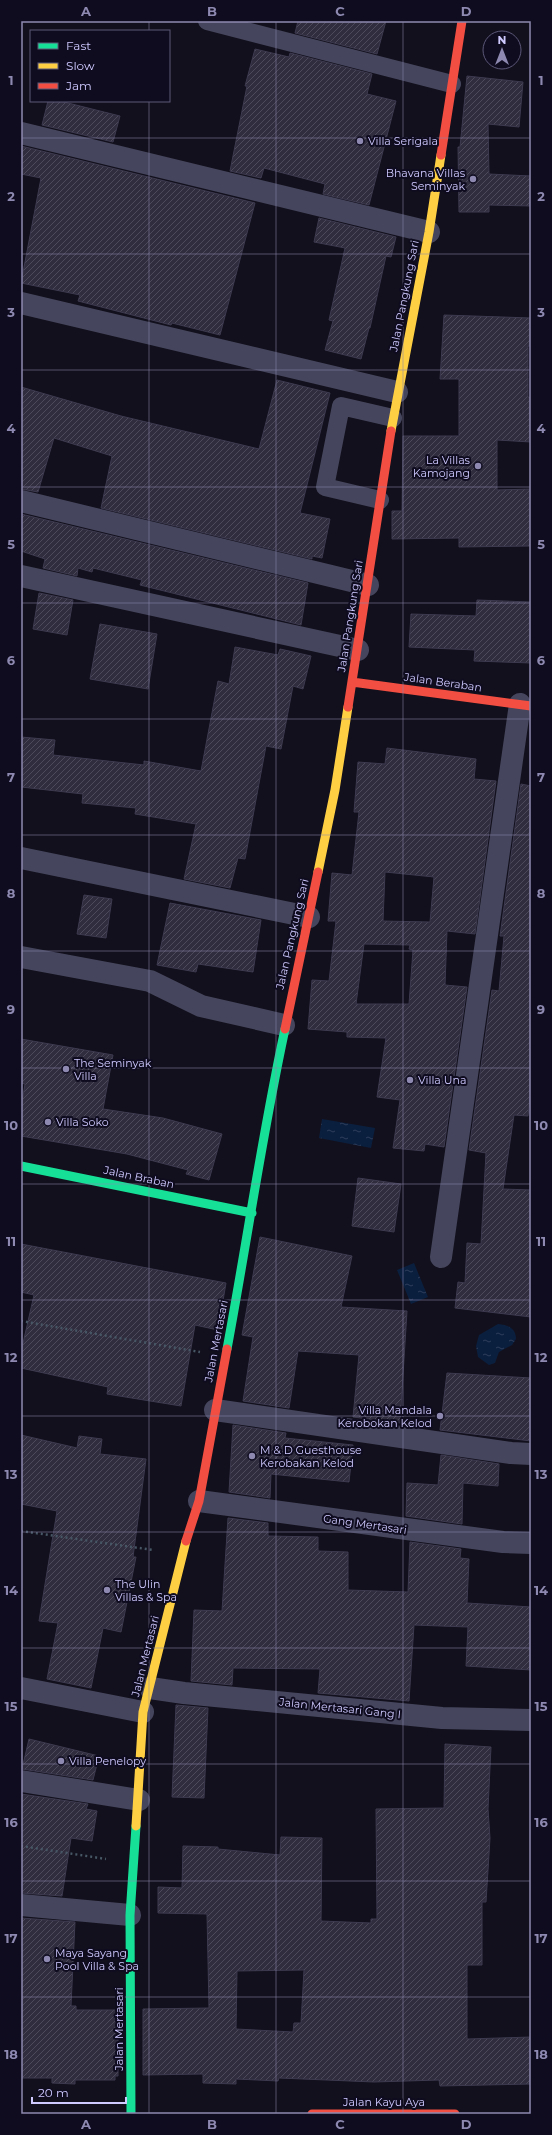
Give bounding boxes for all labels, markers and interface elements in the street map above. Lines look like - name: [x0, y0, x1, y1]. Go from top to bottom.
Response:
- text: A: [80, 3, 92, 19]
- text: B: [207, 3, 217, 19]
- text: C: [335, 3, 345, 19]
- text: D: [461, 3, 472, 19]
- legend: [30, 30, 170, 102]
- north arrow: [482, 30, 522, 70]
- text: N: [498, 33, 506, 47]
- text: Fast: [66, 38, 91, 53]
- text: Slow: [66, 58, 95, 73]
- text: 1: [8, 72, 14, 88]
- text: 1: [538, 72, 544, 88]
- text: Jam: [65, 78, 92, 93]
- place label: Villa Serigala: [368, 134, 438, 148]
- marker: Villa Serigala: [355, 136, 365, 146]
- place label: Bhavana Villas Seminyak: [386, 166, 466, 193]
- marker: Bhavana Villas Seminyak: [468, 174, 478, 184]
- text: 2: [7, 188, 15, 204]
- text: 2: [537, 188, 545, 204]
- street label: Jalan Pangkung Sari: [386, 239, 422, 354]
- text: 3: [6, 304, 15, 320]
- text: 3: [536, 304, 545, 320]
- text: 4: [7, 420, 16, 436]
- text: 4: [537, 420, 546, 436]
- place label: La Villas Kamojang: [413, 453, 471, 480]
- marker: La Villas Kamojang: [473, 461, 483, 471]
- text: 5: [7, 536, 15, 552]
- text: 5: [537, 536, 545, 552]
- street label: Jalan Pangkung Sari: [334, 559, 366, 674]
- text: 6: [7, 652, 16, 668]
- text: 6: [537, 652, 546, 668]
- street label: Jalan Beraban: [402, 669, 483, 694]
- text: 7: [7, 769, 15, 785]
- text: 7: [537, 769, 545, 785]
- street label: Jalan Pangkung Sari: [272, 877, 312, 992]
- text: 8: [7, 885, 16, 901]
- text: 8: [537, 885, 546, 901]
- text: 9: [7, 1001, 15, 1017]
- text: 9: [537, 1001, 545, 1017]
- place label: The Seminyak Villa: [74, 1056, 152, 1083]
- marker: The Seminyak Villa: [61, 1064, 71, 1074]
- place label: Villa Una: [418, 1073, 466, 1087]
- marker: Villa Una: [405, 1075, 415, 1085]
- place label: Villa Soko: [56, 1115, 109, 1129]
- text: 10: [4, 1117, 18, 1133]
- marker: Villa Soko: [43, 1117, 53, 1127]
- text: 10: [534, 1117, 548, 1133]
- street label: Jalan Braban: [101, 1162, 176, 1191]
- text: 11: [6, 1233, 16, 1249]
- text: 11: [536, 1233, 546, 1249]
- street label: Jalan Mertasari: [201, 1299, 231, 1384]
- text: 12: [5, 1349, 18, 1365]
- text: 12: [535, 1349, 548, 1365]
- place label: Villa Mandala Kerobokan Kelod: [337, 1403, 432, 1430]
- marker: Villa Mandala Kerobokan Kelod: [435, 1411, 445, 1421]
- place label: M & D Guesthouse Kerobakan Kelod: [260, 1443, 362, 1470]
- marker: M & D Guesthouse Kerobakan Kelod: [247, 1451, 257, 1461]
- text: 13: [5, 1466, 18, 1482]
- text: 13: [535, 1466, 548, 1482]
- street label: Gang Mertasari: [322, 1511, 408, 1537]
- place label: The Ulin Villas & Spa: [115, 1577, 177, 1604]
- text: 14: [4, 1582, 18, 1598]
- text: 14: [534, 1582, 548, 1598]
- marker: The Ulin Villas & Spa: [102, 1585, 112, 1595]
- street label: Jalan Mertasari: [128, 1614, 162, 1699]
- street label: Jalan Mertasari Gang I: [277, 1695, 402, 1721]
- text: 15: [5, 1698, 18, 1714]
- text: 15: [535, 1698, 548, 1714]
- place label: Villa Penelopy: [69, 1754, 146, 1768]
- marker: Villa Penelopy: [56, 1756, 66, 1766]
- text: 16: [4, 1814, 18, 1830]
- text: 16: [534, 1814, 548, 1830]
- text: 17: [4, 1930, 18, 1946]
- text: 17: [534, 1930, 548, 1946]
- place label: Maya Sayang Pool Villa & Spa: [55, 1946, 139, 1973]
- marker: Maya Sayang Pool Villa & Spa: [42, 1954, 52, 1964]
- street label: Jalan Mertasari: [112, 1987, 126, 2072]
- text: 18: [4, 2046, 18, 2062]
- text: 18: [534, 2046, 548, 2062]
- scale bar: [32, 2079, 126, 2105]
- text: 20 m: [38, 2085, 69, 2100]
- street label: Jalan Kayu Aya: [342, 2095, 425, 2109]
- text: A: [80, 2116, 92, 2132]
- text: B: [207, 2116, 217, 2132]
- text: C: [335, 2116, 345, 2132]
- text: D: [461, 2116, 472, 2132]

